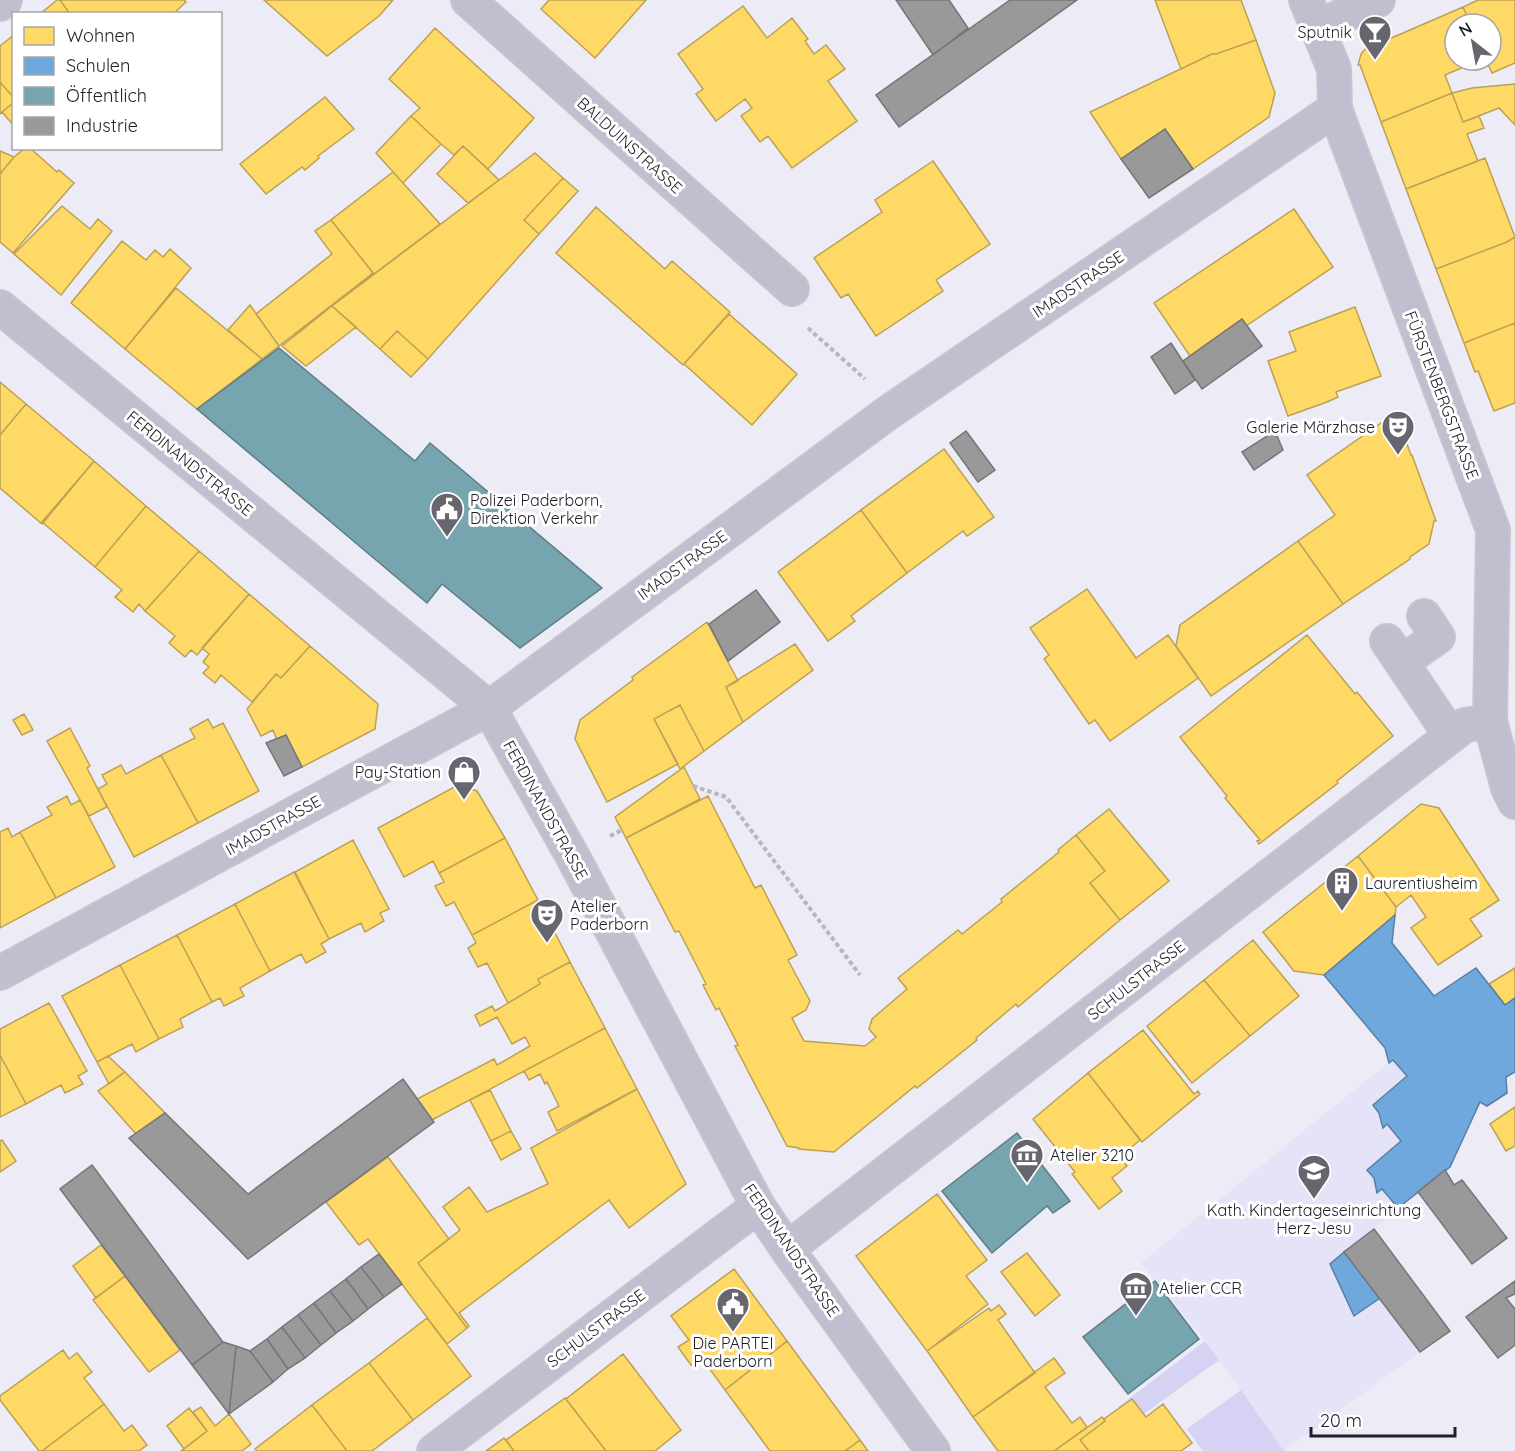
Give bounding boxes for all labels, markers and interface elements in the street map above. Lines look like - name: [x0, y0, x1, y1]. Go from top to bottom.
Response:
- legend: [12, 12, 222, 150]
- north arrow: [1443, 12, 1503, 72]
- bar icon: Sputnik: [1357, 14, 1393, 61]
- text: N: [1455, 18, 1475, 41]
- place label: Sputnik: [1298, 22, 1352, 42]
- text: Wohnen: [66, 24, 135, 47]
- text: Schulen: [66, 54, 130, 77]
- text: Öffentlich: [66, 84, 147, 107]
- street label: BALDUINSTRASSE: [573, 93, 687, 197]
- text: Industrie: [66, 114, 138, 137]
- street label: IMADSTRASSE: [1029, 246, 1127, 322]
- street label: FÜRSTENBERGSTRASSE: [1401, 308, 1483, 482]
- street label: FERDINANDSTRASSE: [123, 406, 257, 520]
- theatre icon: Galerie Märzhase: [1380, 409, 1416, 456]
- place label: Galerie Märzhase: [1246, 417, 1375, 437]
- place label: Polizei Paderborn, Direktion Verkehr: [470, 490, 602, 528]
- public building icon: Polizei Paderborn, Direktion Verkehr: [429, 491, 465, 538]
- street label: IMADSTRASSE: [633, 526, 731, 604]
- street label: FERDINANDSTRASSE: [499, 737, 593, 883]
- shop icon: Pay-Station: [446, 754, 482, 801]
- place label: Pay-Station: [355, 762, 441, 782]
- street label: IMADSTRASSE: [222, 791, 324, 859]
- building icon: Laurentiusheim: [1324, 865, 1360, 912]
- place label: Laurentiusheim: [1365, 873, 1478, 893]
- place label: Atelier Paderborn: [570, 896, 649, 934]
- theatre icon: Atelier Paderborn: [529, 897, 565, 944]
- street label: SCHULSTRASSE: [1083, 936, 1189, 1024]
- museum icon: Atelier 3210: [1009, 1137, 1045, 1184]
- place label: Atelier 3210: [1050, 1145, 1134, 1165]
- school or university icon: Kath. Kindertageseinrichtung Herz-Jesu: [1296, 1153, 1332, 1200]
- street label: FERDINANDSTRASSE: [740, 1180, 844, 1320]
- place label: Kath. Kindertageseinrichtung Herz-Jesu: [1207, 1200, 1421, 1238]
- museum icon: Atelier CCR: [1118, 1270, 1154, 1317]
- place label: Atelier CCR: [1159, 1278, 1242, 1298]
- street label: SCHULSTRASSE: [543, 1285, 649, 1371]
- public building icon: Die PARTEI Paderborn: [715, 1286, 751, 1333]
- place label: Die PARTEI Paderborn: [693, 1333, 773, 1371]
- scale bar: [1311, 1400, 1455, 1438]
- text: 20 m: [1320, 1409, 1362, 1432]

